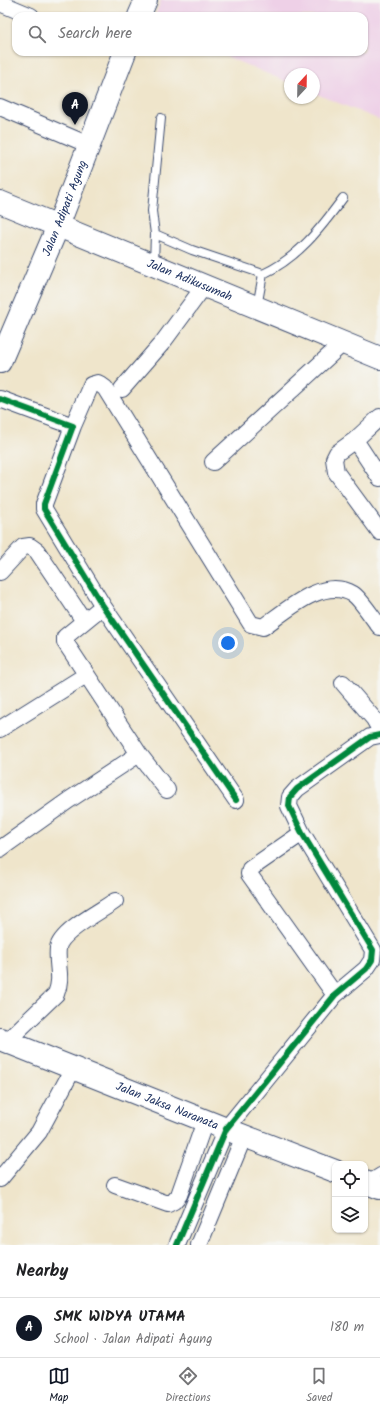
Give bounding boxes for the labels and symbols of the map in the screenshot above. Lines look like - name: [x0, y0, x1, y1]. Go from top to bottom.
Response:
- north arrow: [284, 68, 320, 104]
- pin: A: [62, 92, 88, 125]
- street label: Jalan Adipati Agung: [37, 157, 93, 259]
- street label: Jalan Adikusumah: [144, 254, 235, 306]
- your location: [218, 633, 238, 653]
- street label: Jalan Jaksa Naranata: [113, 1077, 222, 1135]

